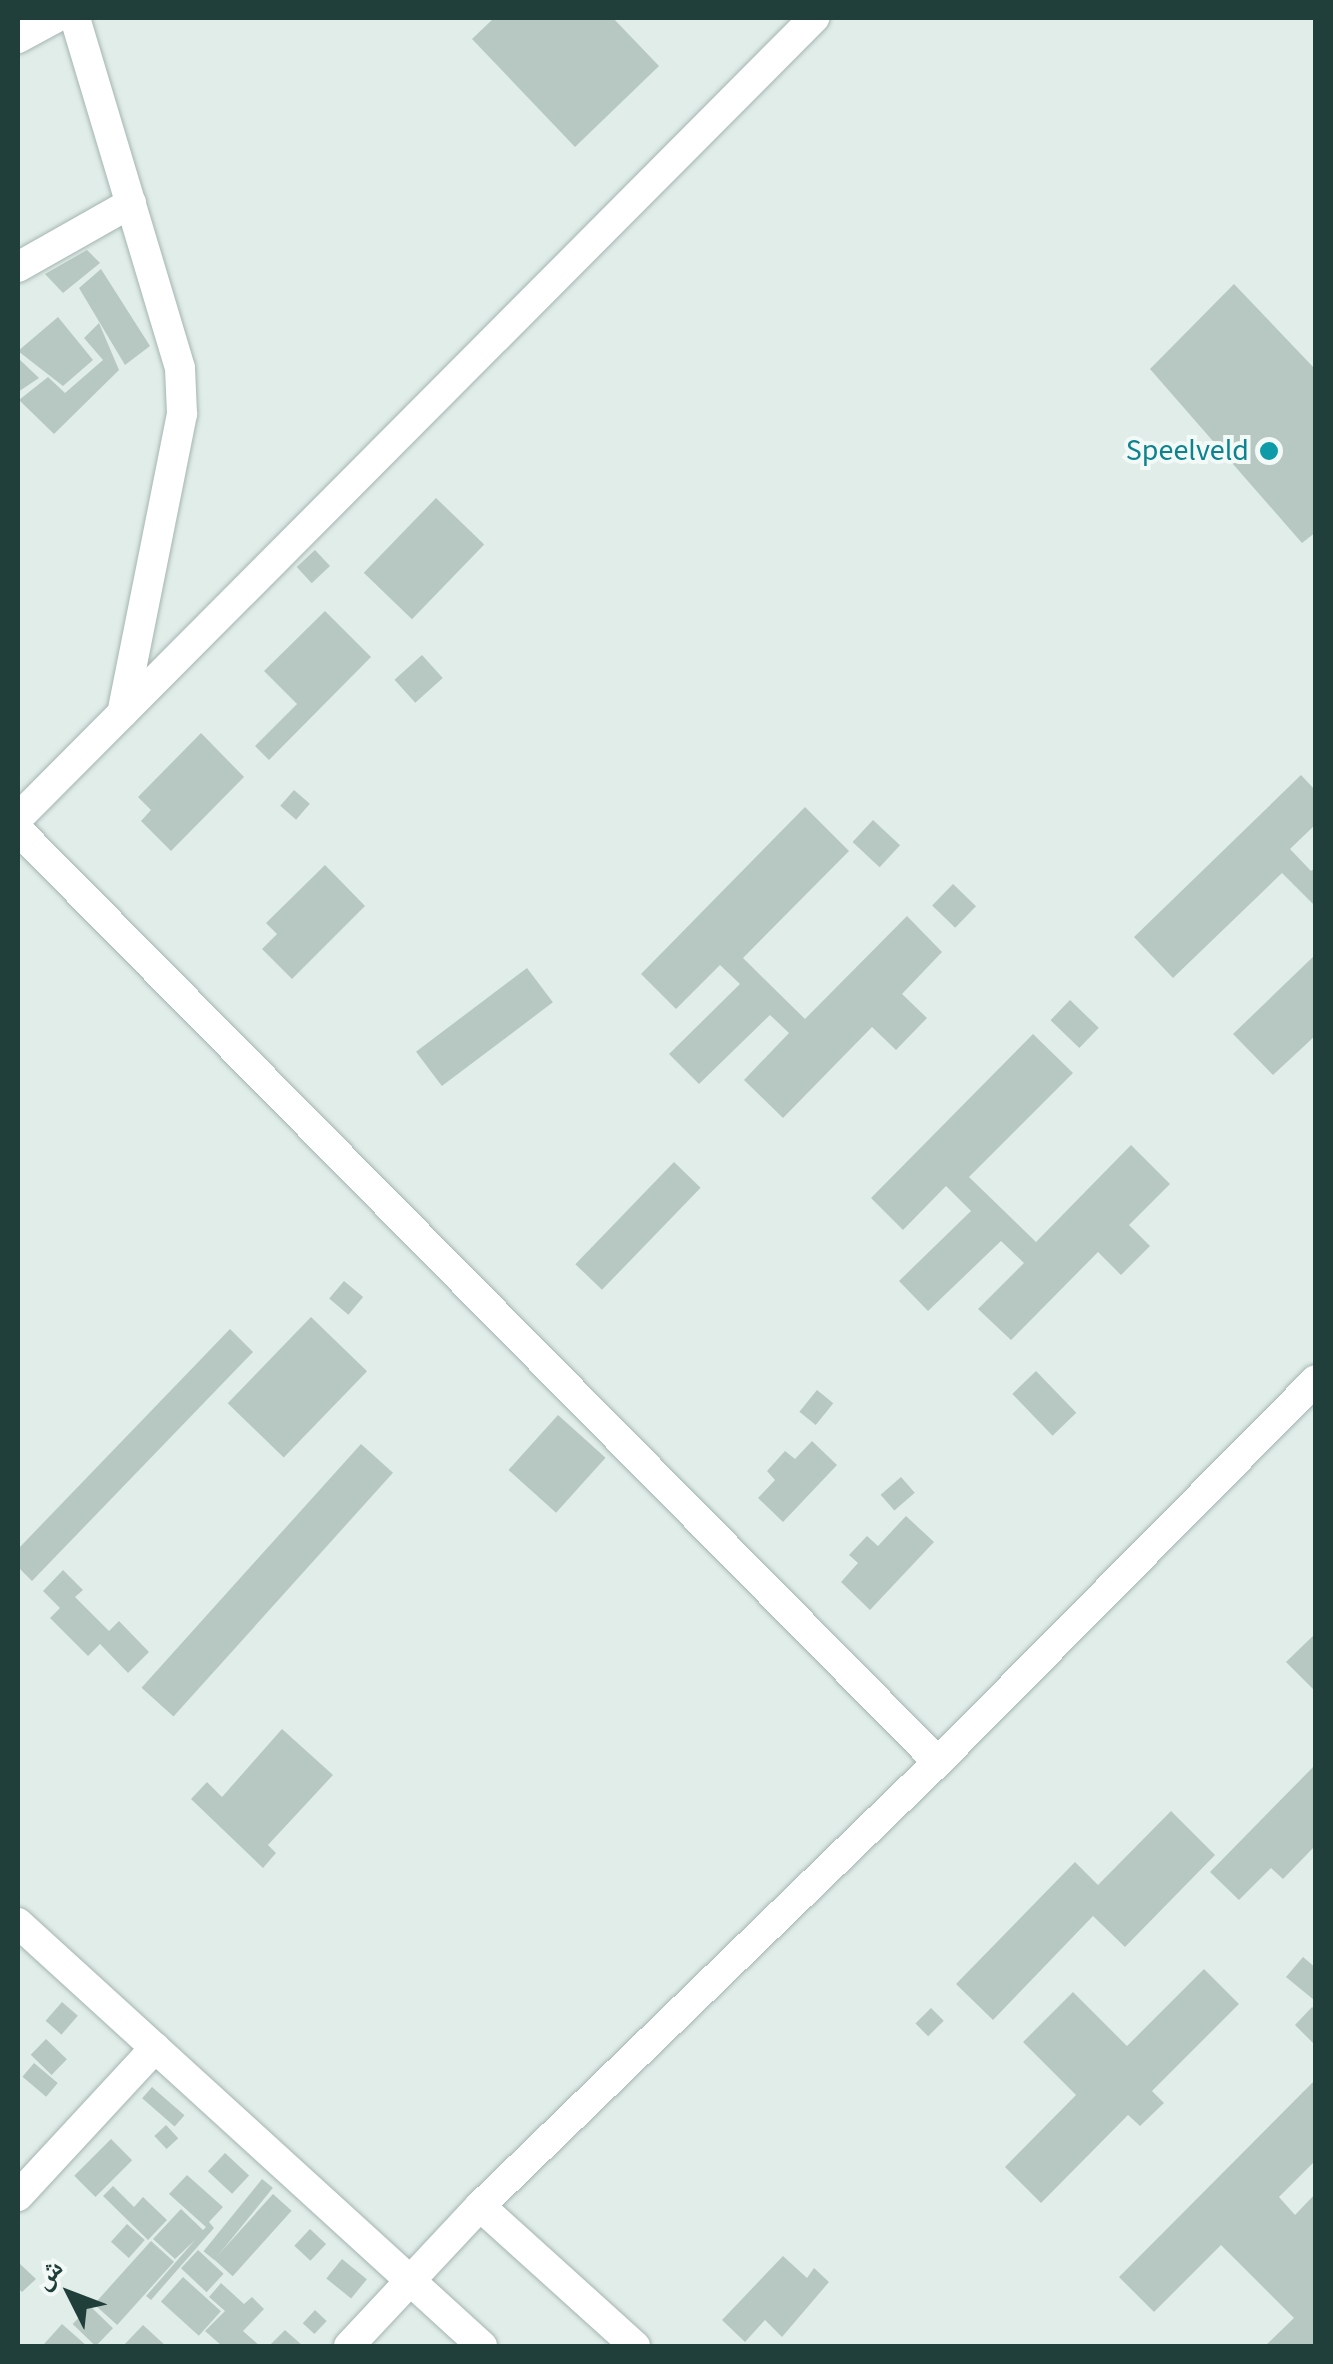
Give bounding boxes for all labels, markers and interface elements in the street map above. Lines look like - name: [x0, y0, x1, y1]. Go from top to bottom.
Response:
- place label: Speelveld: [1126, 433, 1249, 469]
- marker: Speelveld: [1258, 440, 1280, 462]
- north arrow: [20, 2244, 120, 2344]
- text: ش: [23, 2250, 73, 2298]

